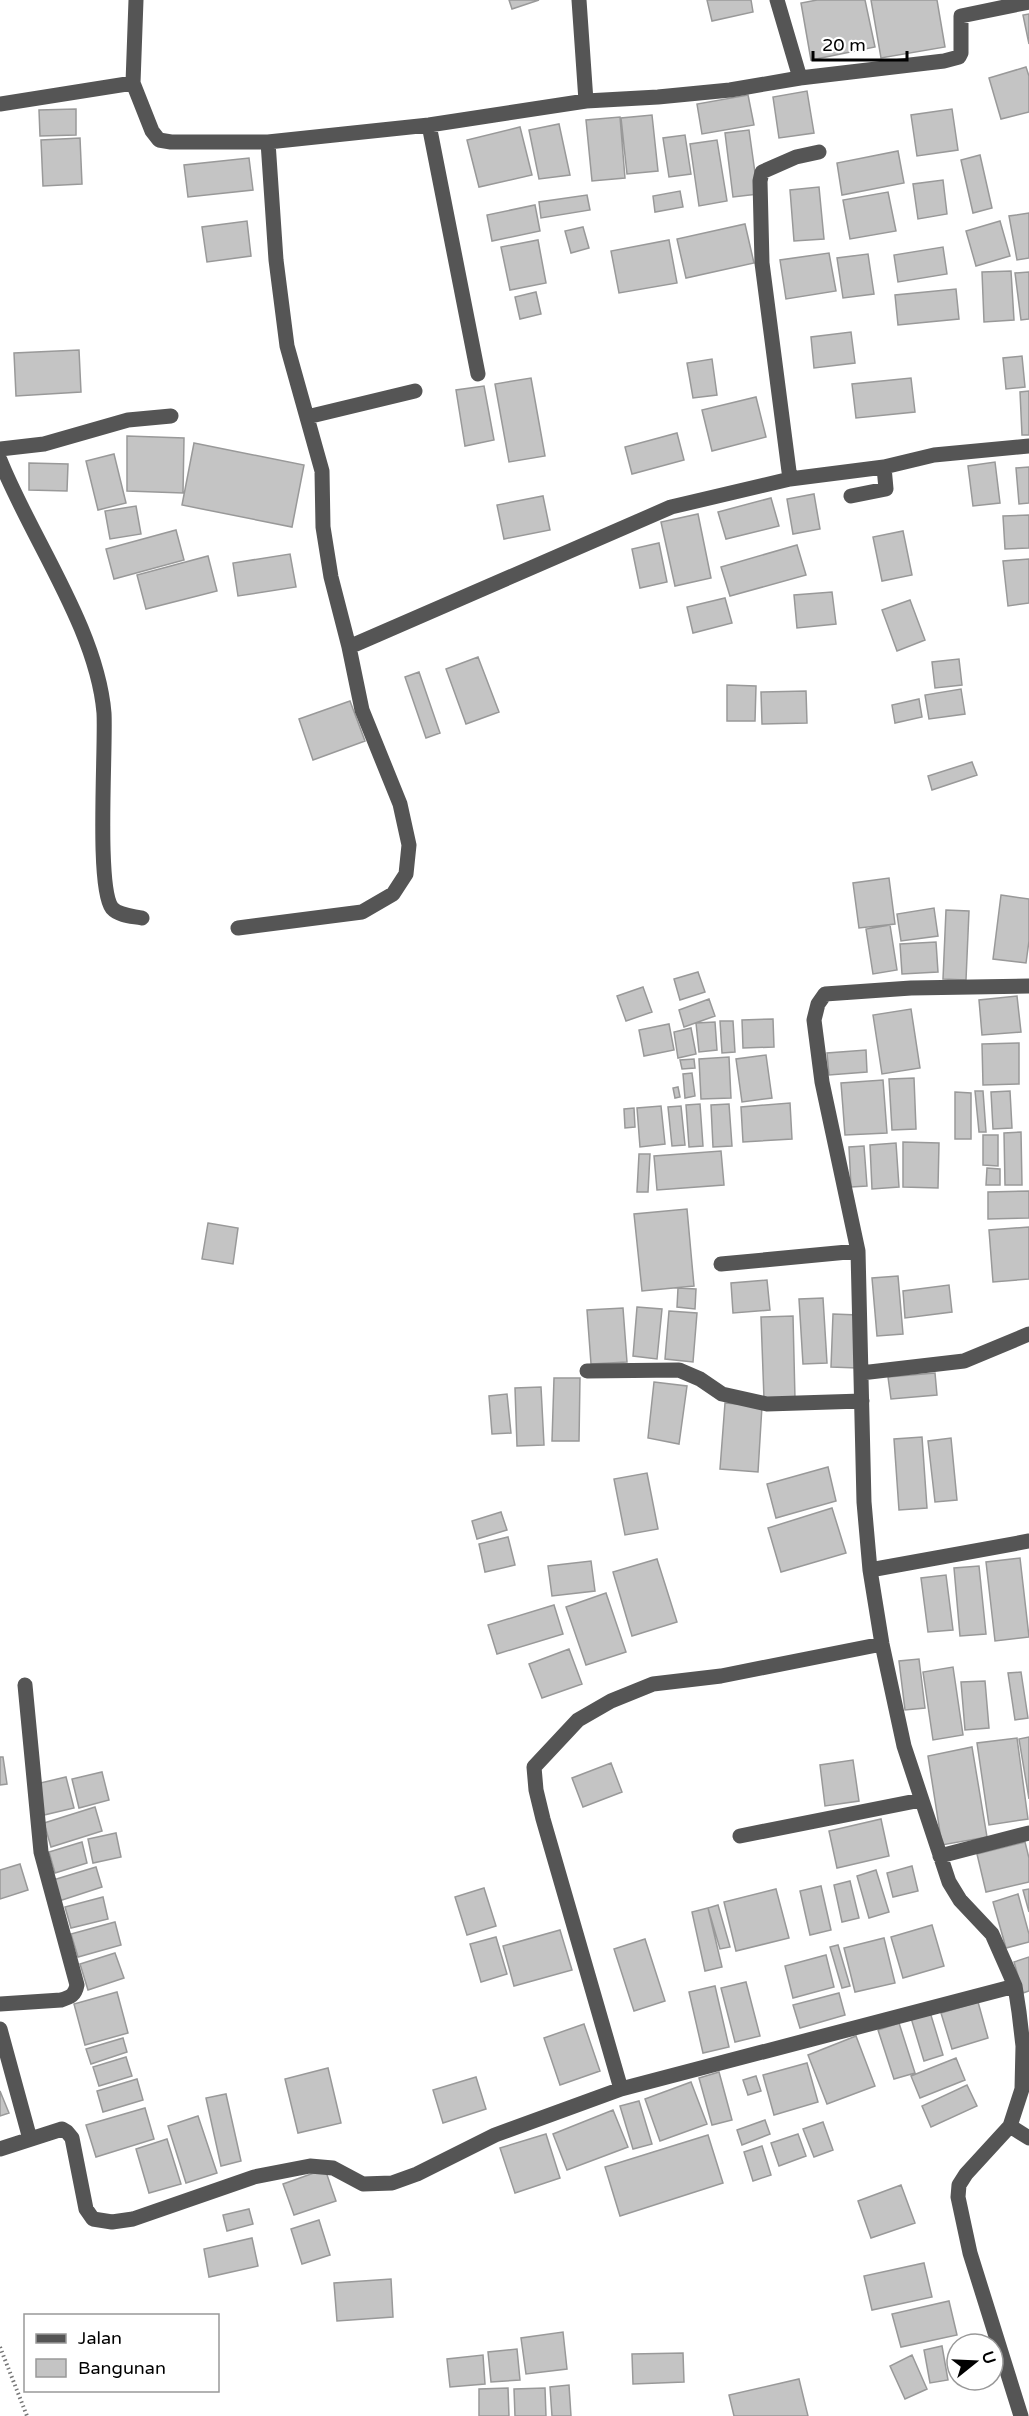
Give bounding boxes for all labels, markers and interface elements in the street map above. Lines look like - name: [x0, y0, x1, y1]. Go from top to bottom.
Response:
- scale bar: [813, 24, 908, 62]
- text: 20 m: [822, 34, 866, 56]
- legend: [24, 2314, 219, 2392]
- text: Jalan: [78, 2327, 122, 2349]
- north arrow: [945, 2332, 1005, 2392]
- text: U: [977, 2349, 1000, 2367]
- text: Bangunan: [78, 2357, 166, 2379]

